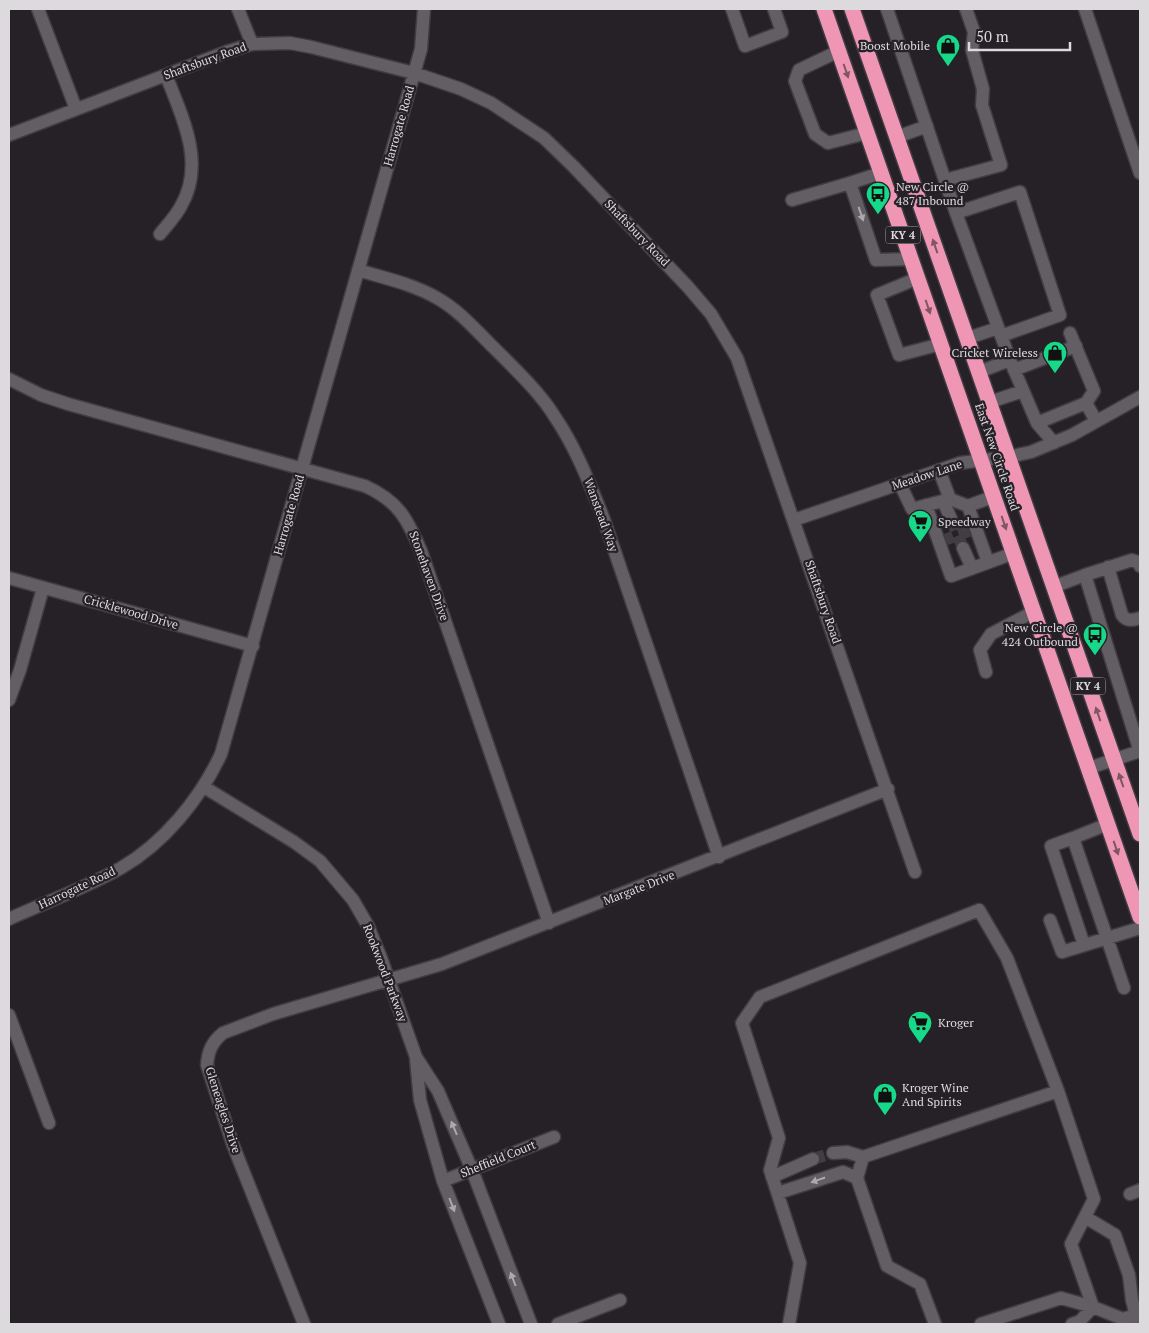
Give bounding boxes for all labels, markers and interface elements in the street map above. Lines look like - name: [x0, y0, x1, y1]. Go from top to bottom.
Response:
- scale bar: [969, 20, 1070, 52]
- text: 50 m: [976, 26, 1009, 46]
- shop icon: Boost Mobile: [935, 33, 961, 67]
- street label: Shaftsbury Road: [161, 38, 249, 82]
- place label: Boost Mobile: [860, 38, 930, 53]
- one-way arrow: [843, 64, 850, 79]
- street label: Harrogate Road: [380, 83, 417, 168]
- place label: New Circle @ 487 Inbound: [896, 179, 969, 208]
- bus stop icon: New Circle @ 487 Inbound: [865, 181, 891, 215]
- street label: Shaftsbury Road: [602, 196, 673, 269]
- one-way arrow: [857, 207, 865, 222]
- road number: KY 4: [886, 226, 920, 244]
- one-way arrow: [931, 238, 939, 253]
- one-way arrow: [925, 300, 932, 315]
- shop icon: Cricket Wireless: [1042, 340, 1068, 374]
- place label: Cricket Wireless: [952, 345, 1038, 360]
- street label: East New Circle Road: [972, 401, 1023, 513]
- street label: Meadow Lane: [890, 456, 964, 493]
- street label: Harrogate Road: [270, 472, 307, 557]
- street label: Wanstead Way: [581, 476, 622, 555]
- supermarket icon: Speedway: [907, 509, 933, 543]
- place label: Speedway: [938, 514, 992, 529]
- one-way arrow: [1001, 515, 1008, 530]
- street label: Stonehaven Drive: [406, 529, 453, 623]
- street label: Shaftsbury Road: [802, 558, 845, 646]
- street label: Cricklewood Drive: [82, 591, 180, 632]
- place label: New Circle @ 424 Outbound: [1002, 620, 1078, 649]
- bus stop icon: New Circle @ 424 Outbound: [1082, 622, 1108, 656]
- road number: KY 4: [1070, 678, 1106, 694]
- one-way arrow: [1094, 706, 1102, 721]
- one-way arrow: [1117, 773, 1124, 788]
- one-way arrow: [1113, 840, 1120, 855]
- street label: Harrogate Road: [36, 863, 118, 912]
- street label: Margate Drive: [601, 867, 677, 908]
- street label: Rookwood Parkway: [360, 922, 411, 1025]
- supermarket icon: Kroger: [907, 1010, 933, 1044]
- place label: Kroger: [938, 1015, 974, 1030]
- street label: Gleneagles Drive: [202, 1065, 244, 1155]
- place label: Kroger Wine And Spirits: [902, 1080, 969, 1109]
- shop icon: Kroger Wine And Spirits: [872, 1082, 898, 1116]
- one-way arrow: [449, 1121, 457, 1135]
- street label: Sheffield Court: [458, 1136, 538, 1180]
- one-way arrow: [810, 1177, 825, 1184]
- one-way arrow: [449, 1198, 457, 1212]
- one-way arrow: [509, 1272, 517, 1286]

